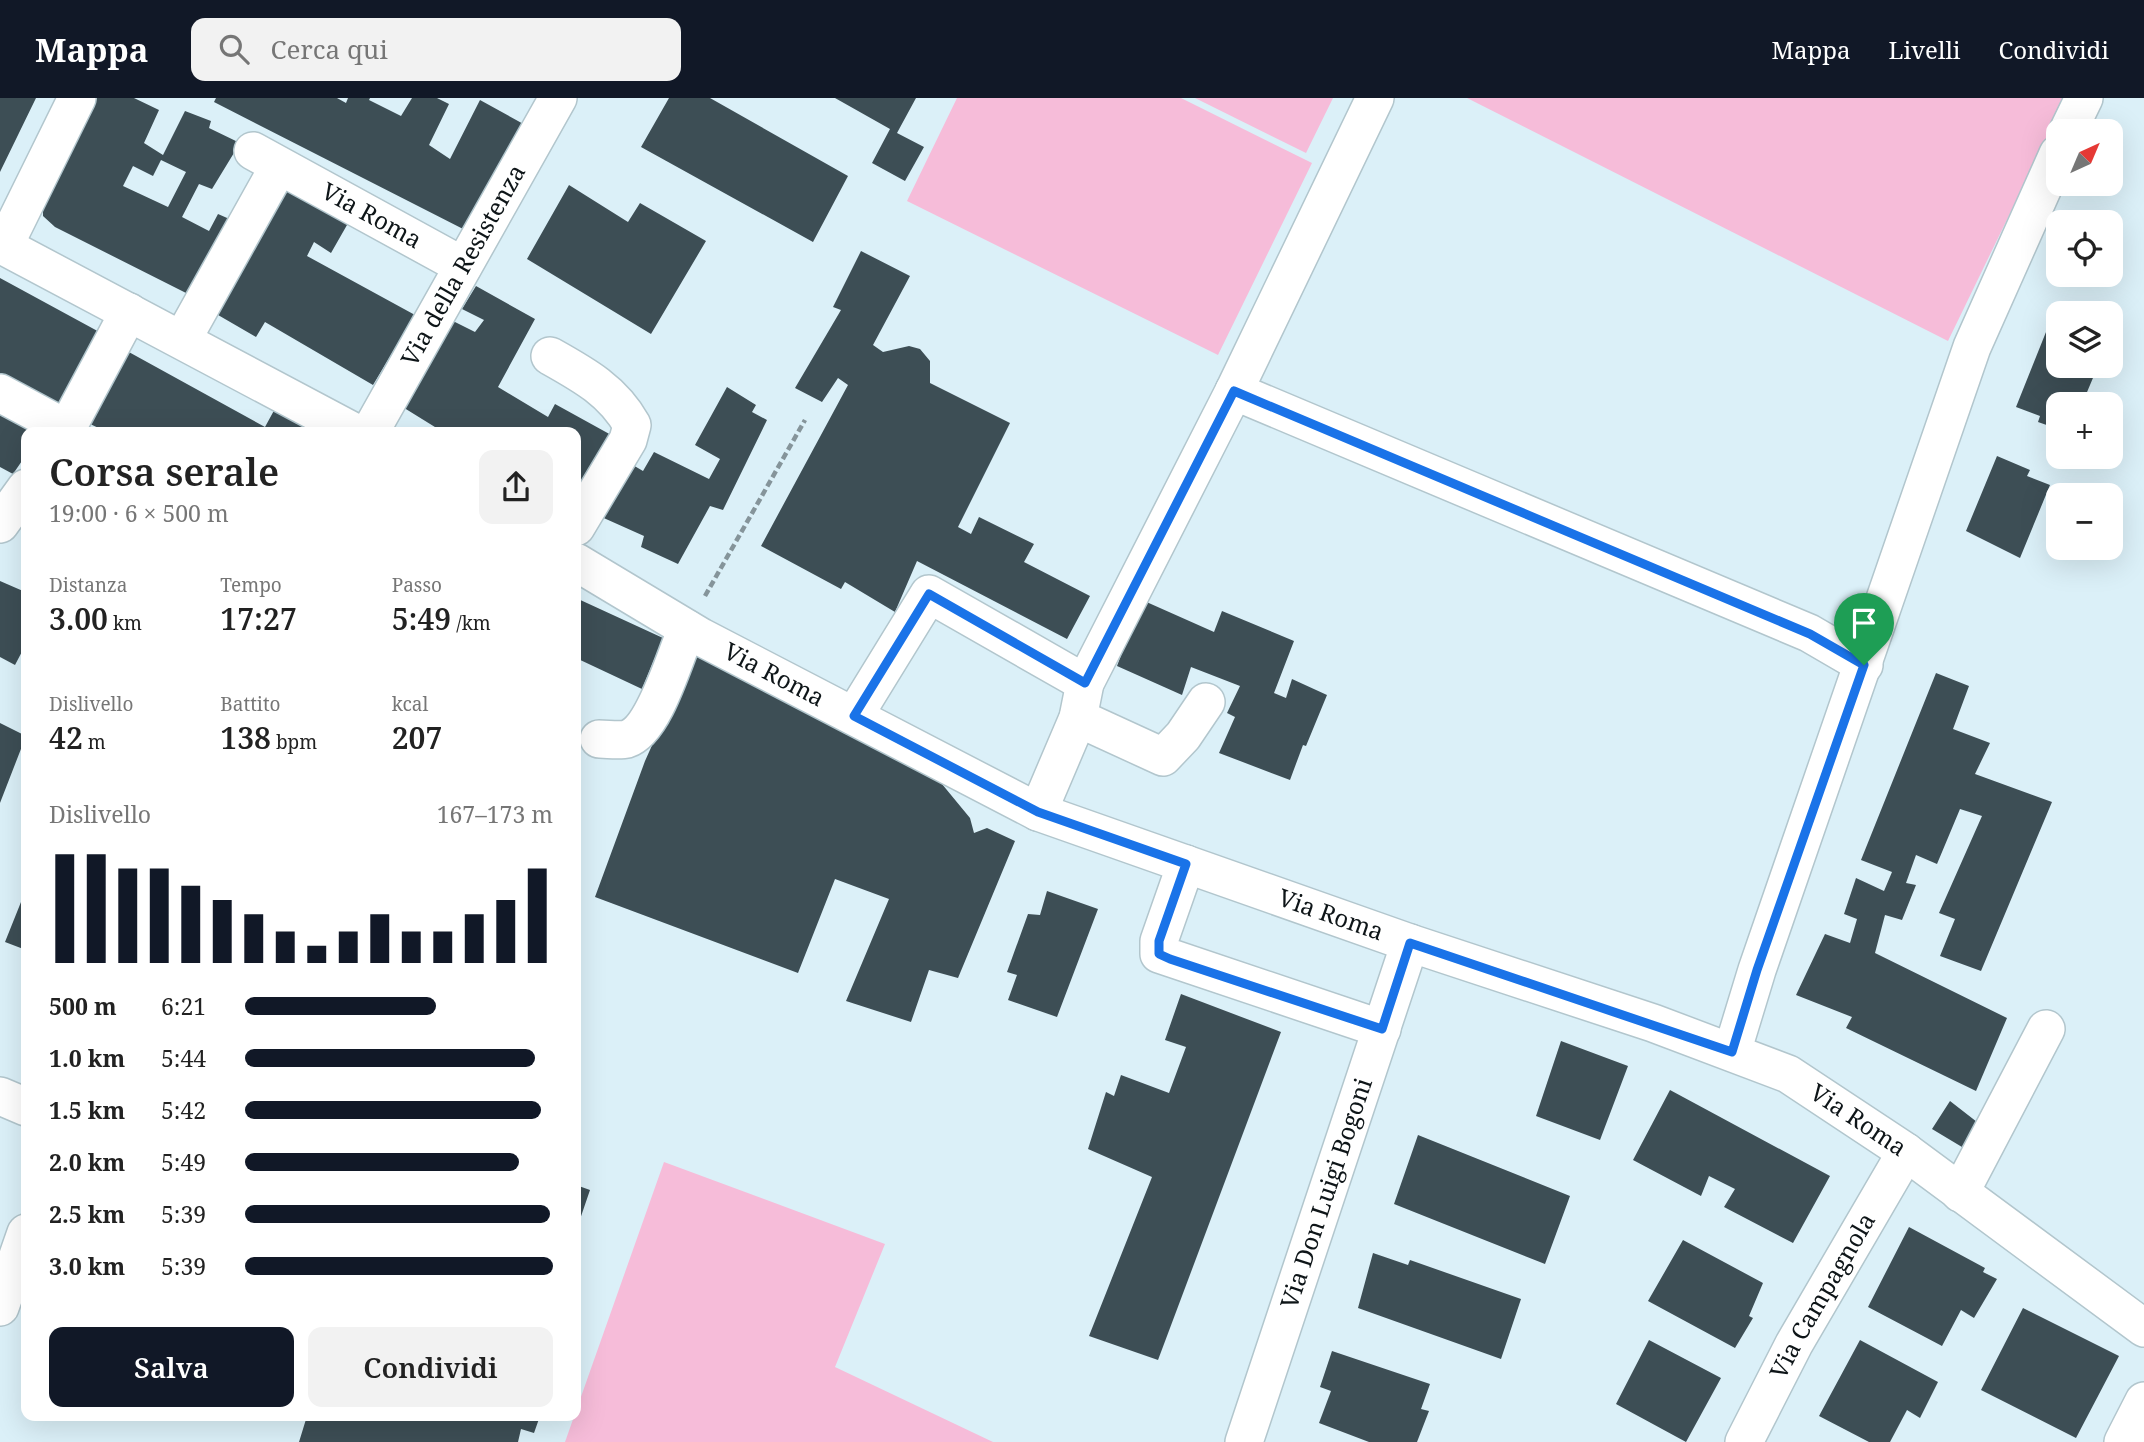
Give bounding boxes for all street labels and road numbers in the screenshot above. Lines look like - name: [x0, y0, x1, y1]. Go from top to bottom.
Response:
- street label: Via della Resistenza: [392, 158, 532, 372]
- street label: Via Roma: [316, 174, 428, 255]
- street label: Via Roma: [718, 634, 831, 713]
- street label: Via Roma: [1274, 880, 1388, 947]
- street label: Via Don Luigi Bogoni: [1272, 1073, 1379, 1312]
- street label: Via Roma: [1804, 1075, 1914, 1163]
- street label: Via Campagnola: [1761, 1206, 1882, 1384]

